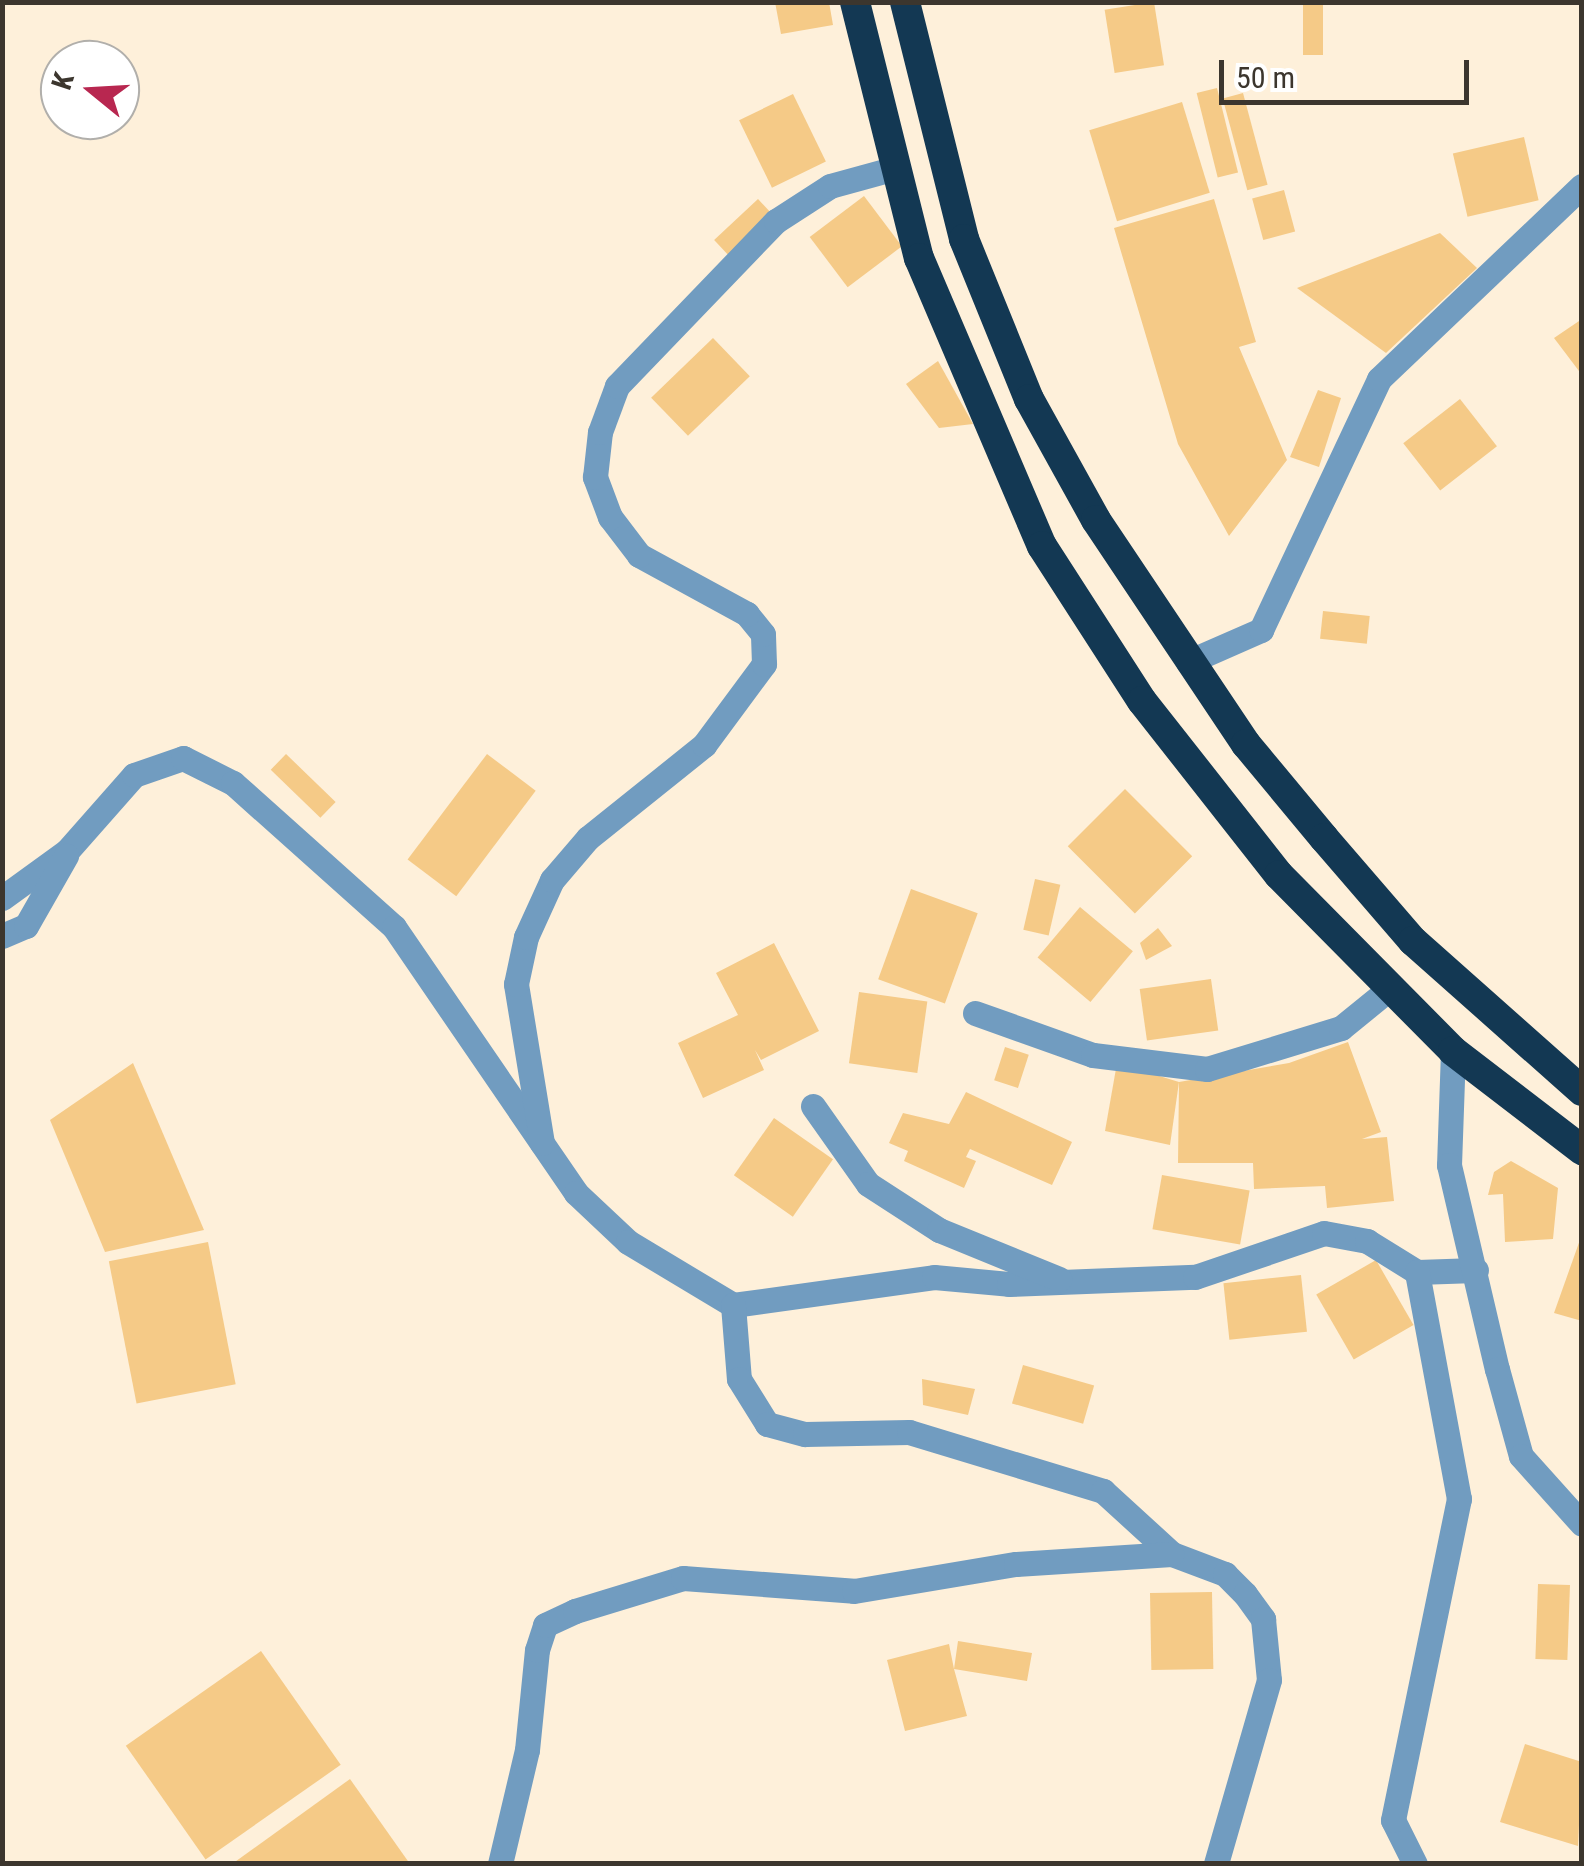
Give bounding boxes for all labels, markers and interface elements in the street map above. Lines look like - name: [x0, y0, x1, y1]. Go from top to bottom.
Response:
- north arrow: [40, 40, 140, 140]
- scale bar: [1224, 40, 1474, 102]
- text: 50 m: [1236, 60, 1295, 95]
- text: K: [45, 69, 81, 94]

